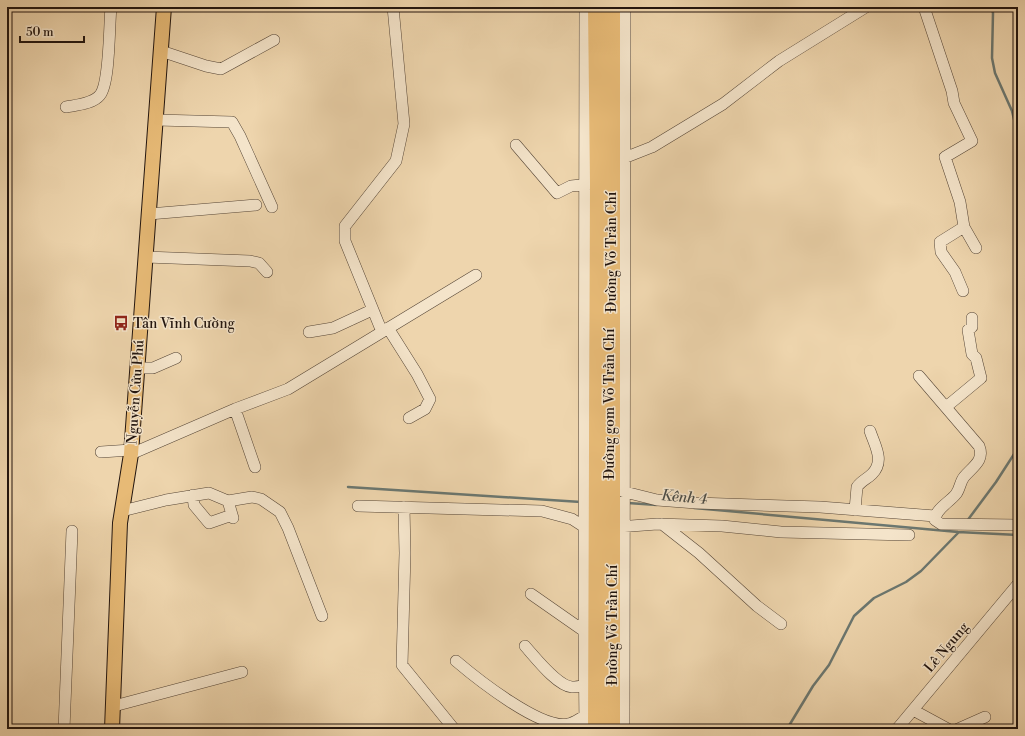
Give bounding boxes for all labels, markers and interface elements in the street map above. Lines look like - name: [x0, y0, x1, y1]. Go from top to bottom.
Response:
- scale bar: [20, 18, 84, 44]
- text: 50 m: [26, 25, 54, 40]
- street label: Đường Võ Trần Chí: [603, 190, 621, 312]
- bus stop icon: Tân Vĩnh Cường: [112, 314, 130, 332]
- place label: Tân Vĩnh Cường: [133, 315, 236, 333]
- street label: Đường gom Võ Trần Chí: [601, 327, 619, 480]
- street label: Nguyễn Cửu Phú: [123, 339, 149, 445]
- water label: Kênh 4: [660, 486, 708, 509]
- street label: Đường Võ Trần Chí: [604, 563, 622, 685]
- street label: Lê Ngung: [920, 618, 974, 677]

